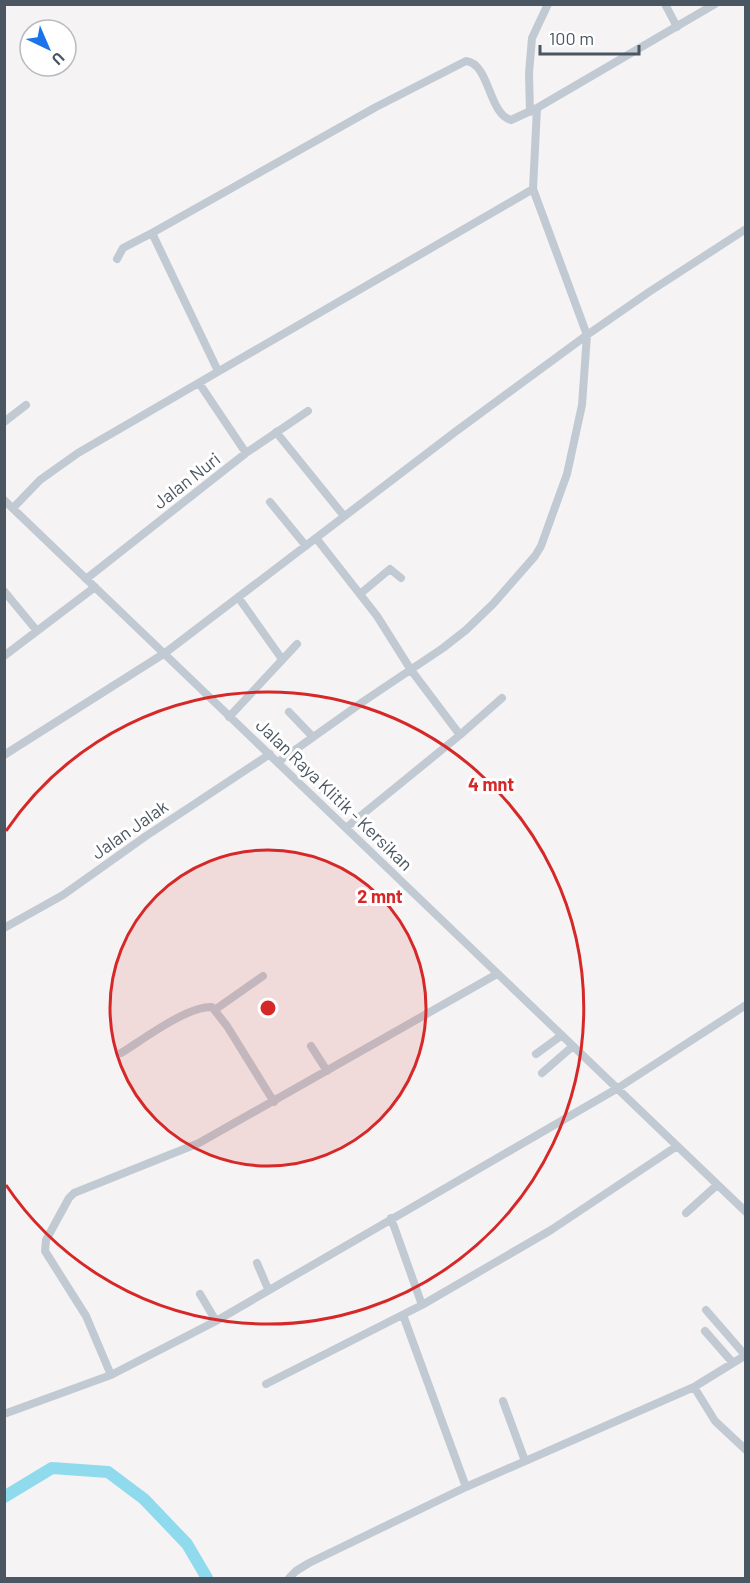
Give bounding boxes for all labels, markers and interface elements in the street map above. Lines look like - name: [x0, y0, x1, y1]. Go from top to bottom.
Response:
- north arrow: [18, 18, 78, 78]
- scale bar: [540, 18, 639, 56]
- text: 100 m: [549, 27, 594, 49]
- text: U: [49, 49, 69, 69]
- street label: Jalan Nuri: [148, 447, 224, 513]
- street label: Jalan Raya Klitik - Kersikan: [252, 714, 418, 875]
- text: 4 mnt: [468, 773, 514, 795]
- street label: Jalan Jalak: [87, 795, 172, 863]
- text: 2 mnt: [357, 885, 403, 907]
- centre of rings: [258, 998, 278, 1018]

